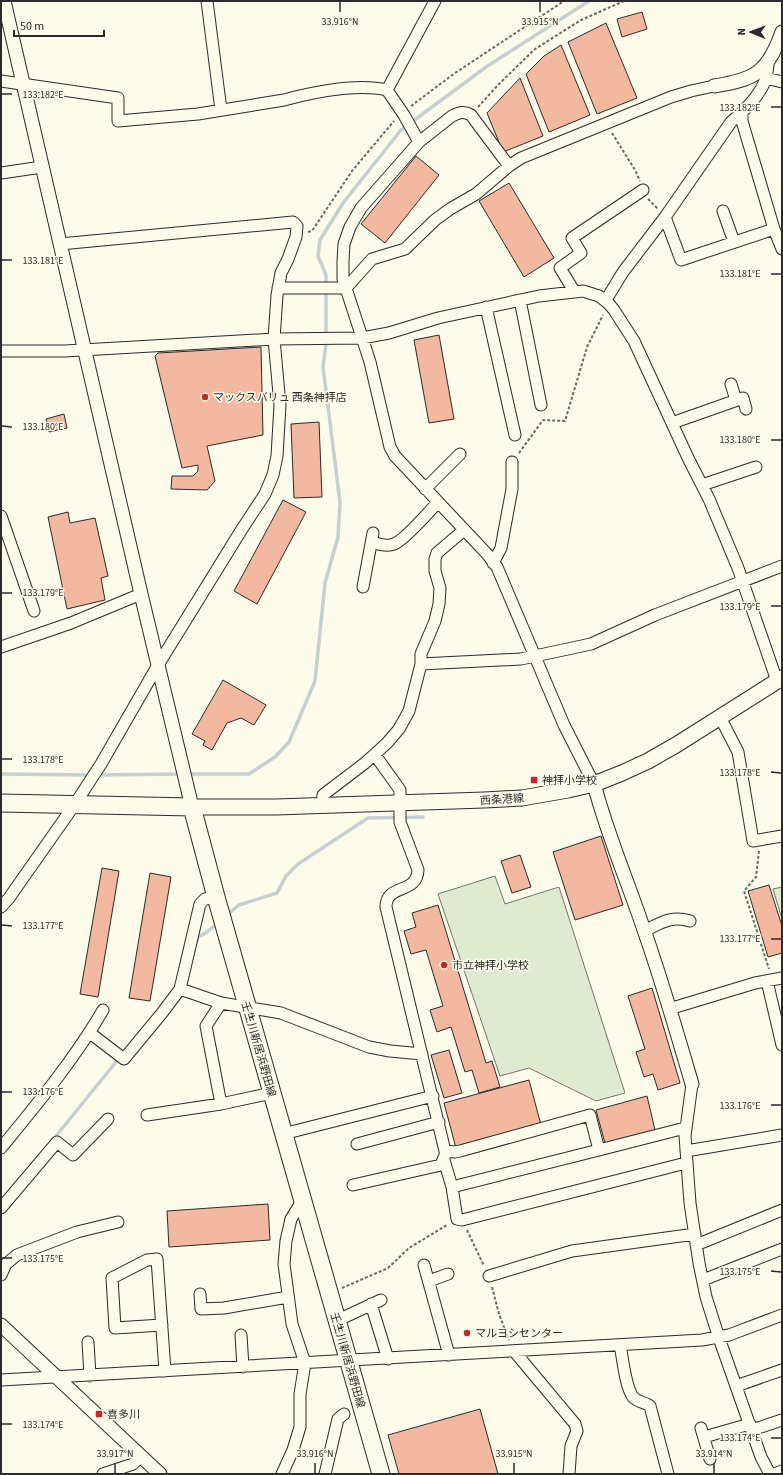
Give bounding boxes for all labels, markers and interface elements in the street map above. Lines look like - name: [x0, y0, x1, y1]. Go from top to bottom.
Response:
- scale bar: [14, 12, 104, 38]
- north arrow: [731, 12, 771, 52]
- text: 33.916°N: [321, 15, 359, 29]
- text: 33.915°N: [521, 15, 559, 29]
- text: 50 m: [20, 18, 44, 35]
- text: N: [734, 28, 749, 36]
- text: 133.182°E: [23, 88, 63, 102]
- text: 133.182°E: [720, 101, 760, 115]
- text: 133.181°E: [23, 254, 63, 268]
- text: 133.181°E: [720, 267, 760, 281]
- place label: マックスバリュ 西条神拝店: [213, 390, 347, 405]
- marker: マックスバリュ 西条神拝店: [200, 392, 210, 402]
- text: 133.180°E: [23, 420, 63, 434]
- text: 133.180°E: [720, 433, 760, 447]
- text: 133.179°E: [23, 586, 63, 600]
- text: 133.179°E: [720, 600, 760, 614]
- text: 133.178°E: [23, 753, 63, 767]
- text: 133.178°E: [720, 766, 760, 780]
- place label: 神拝小学校: [542, 773, 597, 788]
- marker: 神拝小学校: [529, 775, 539, 785]
- street label: 西条港線: [480, 790, 525, 809]
- text: 133.177°E: [23, 919, 63, 933]
- text: 133.177°E: [720, 932, 760, 946]
- place label: 市立神拝小学校: [452, 958, 529, 973]
- marker: 市立神拝小学校: [439, 960, 449, 970]
- street label: 壬生川新居浜野田線: [238, 999, 279, 1099]
- text: 133.176°E: [23, 1085, 63, 1099]
- text: 133.176°E: [720, 1099, 760, 1113]
- text: 133.175°E: [23, 1252, 63, 1266]
- text: 133.175°E: [720, 1265, 760, 1279]
- street label: 壬生川新居浜野田線: [327, 1310, 368, 1410]
- place label: マルヨシセンター: [475, 1326, 563, 1341]
- marker: マルヨシセンター: [462, 1328, 472, 1338]
- place label: 喜多川: [107, 1407, 140, 1422]
- marker: 喜多川: [94, 1409, 104, 1419]
- text: 133.174°E: [23, 1418, 63, 1432]
- text: 133.174°E: [720, 1431, 760, 1445]
- text: 33.917°N: [96, 1447, 134, 1461]
- text: 33.916°N: [296, 1447, 334, 1461]
- text: 33.915°N: [495, 1447, 533, 1461]
- text: 33.914°N: [695, 1447, 733, 1461]

